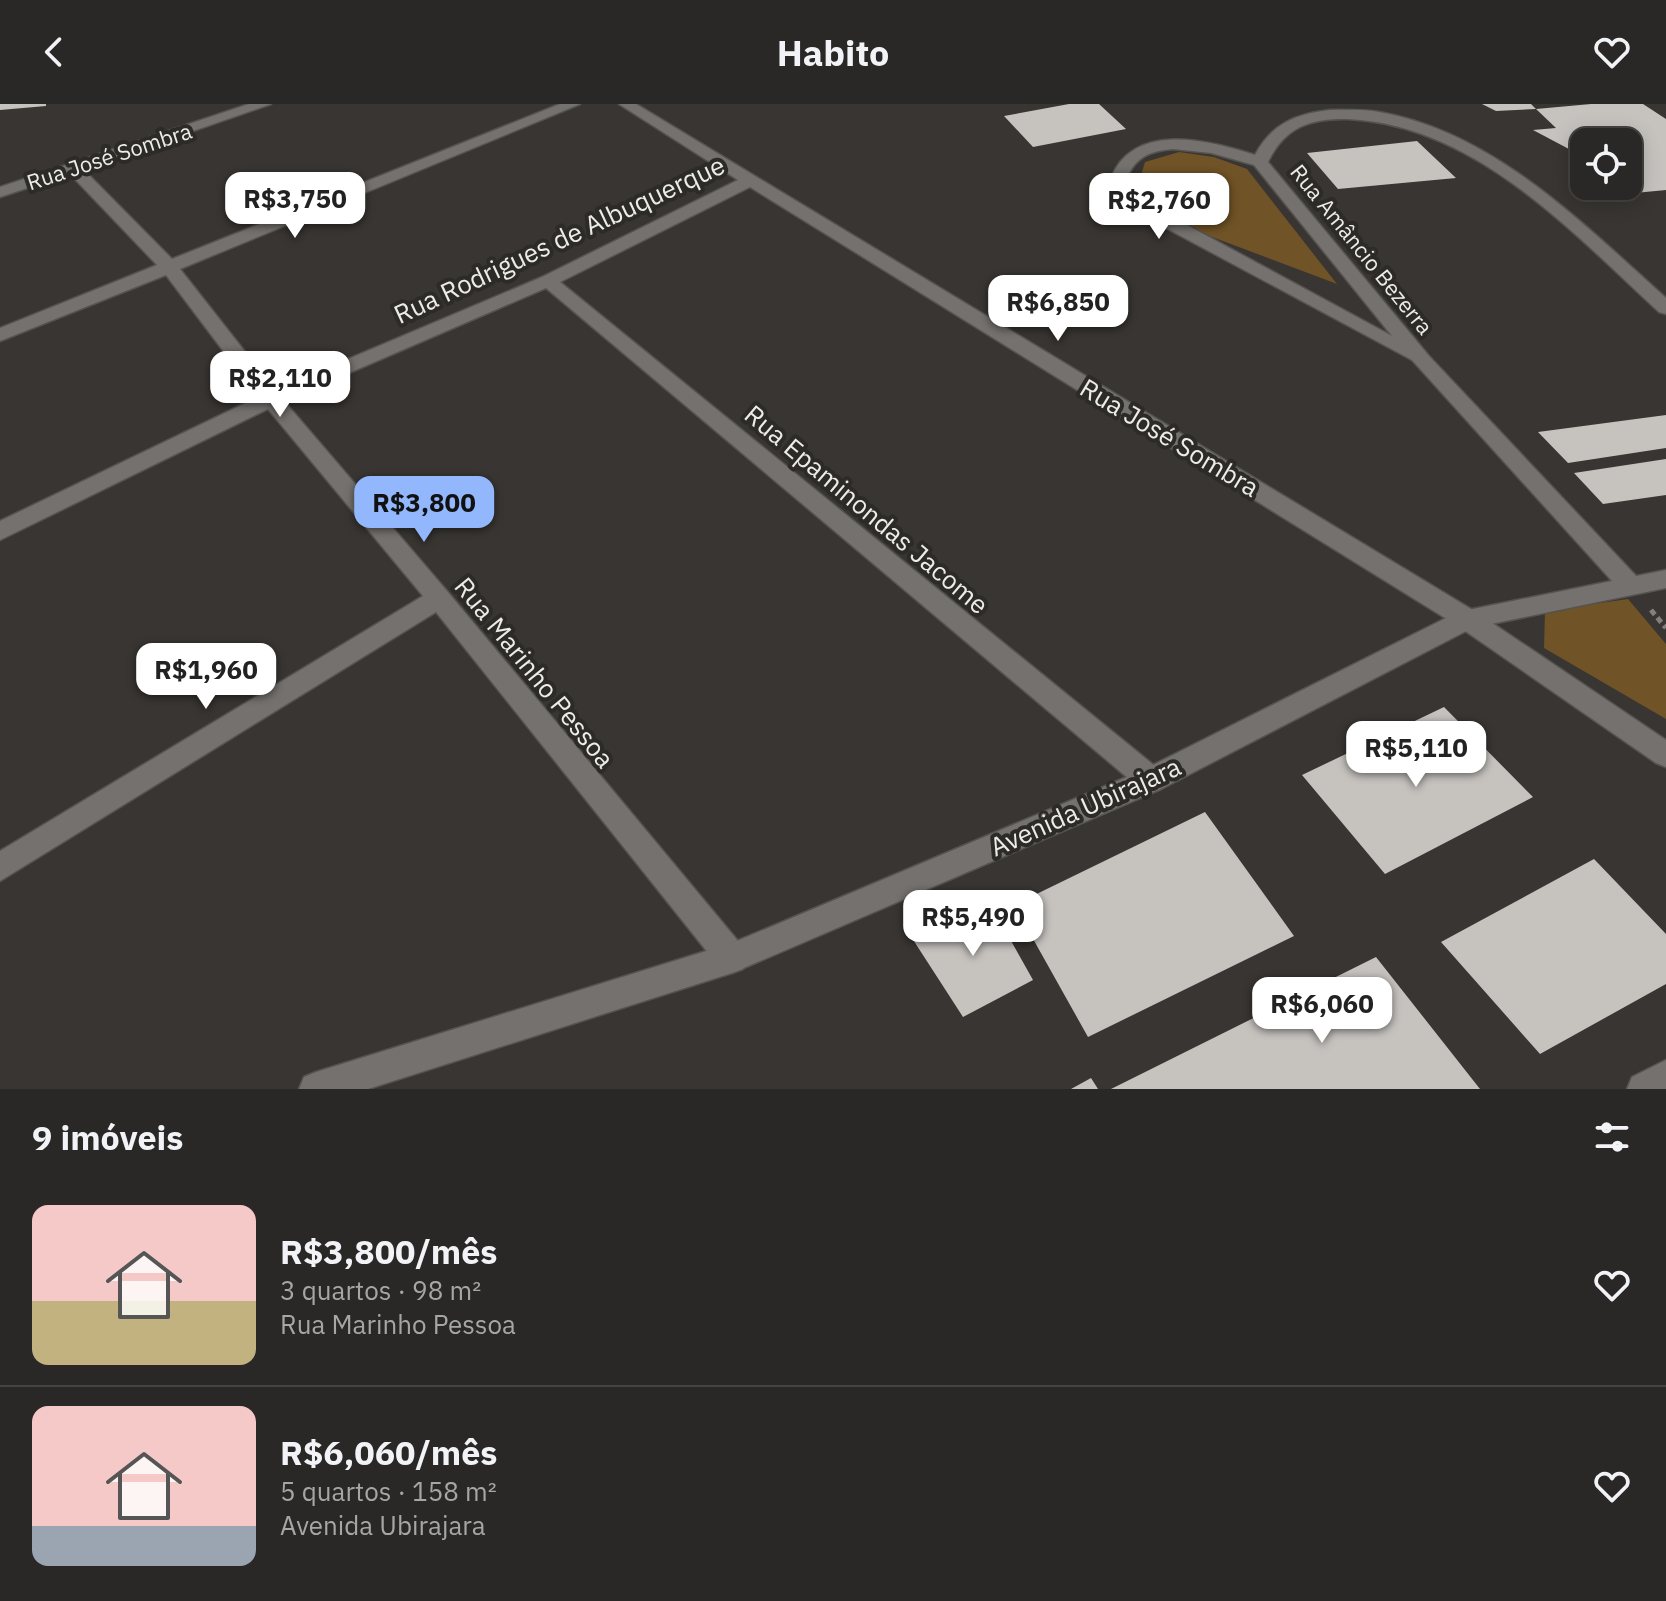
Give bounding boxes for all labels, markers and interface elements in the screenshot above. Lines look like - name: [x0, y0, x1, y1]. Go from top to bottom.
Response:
- text: Habito: [777, 29, 889, 76]
- icon: back: [32, 30, 76, 74]
- icon: heart: [1590, 30, 1634, 74]
- street label: Rua José Sombra: [23, 116, 195, 196]
- map controls: [1570, 128, 1642, 200]
- button: locate: [1570, 128, 1642, 200]
- street label: Rua Rodrigues de Albuquerque: [388, 147, 730, 331]
- street label: Rua Amâncio Bezerra: [1284, 158, 1440, 340]
- pin: R$3,750: [221, 172, 369, 240]
- pin: R$2,760: [1085, 173, 1233, 241]
- text: R$3,750: [243, 181, 347, 215]
- text: R$2,760: [1107, 182, 1211, 216]
- pin: R$6,850: [984, 275, 1132, 343]
- text: R$6,850: [1006, 284, 1110, 318]
- pin: R$2,110: [206, 351, 354, 419]
- text: R$2,110: [228, 360, 332, 394]
- street label: Rua José Sombra: [1074, 370, 1266, 504]
- street label: Rua Epaminondas Jacome: [738, 397, 996, 621]
- pin: R$3,800: [350, 476, 498, 544]
- text: R$3,800: [372, 485, 476, 519]
- street label: Rua Marinho Pessoa: [448, 570, 622, 774]
- pin: R$1,960: [132, 643, 280, 711]
- text: R$1,960: [154, 652, 258, 686]
- pin: R$5,110: [1342, 721, 1490, 789]
- text: R$5,110: [1364, 730, 1468, 764]
- street label: Avenida Ubirajara: [984, 749, 1186, 863]
- pin: R$5,490: [899, 890, 1047, 958]
- text: R$5,490: [921, 899, 1025, 933]
- pin: R$6,060: [1248, 977, 1396, 1045]
- text: R$6,060: [1270, 986, 1374, 1020]
- text: 9 imóveis: [32, 1115, 183, 1159]
- icon: filters: [1590, 1115, 1634, 1159]
- text: R$3,800/mês: [280, 1229, 497, 1273]
- icon: home: [96, 1237, 192, 1333]
- icon: heart: [1590, 1263, 1634, 1307]
- text: 3 quartos · 98 m²: [280, 1273, 481, 1307]
- text: Rua Marinho Pessoa: [280, 1307, 516, 1341]
- text: R$6,060/mês: [280, 1430, 497, 1474]
- icon: home: [96, 1438, 192, 1534]
- icon: heart: [1590, 1464, 1634, 1508]
- text: 5 quartos · 158 m²: [280, 1474, 497, 1508]
- text: Avenida Ubirajara: [280, 1508, 486, 1542]

